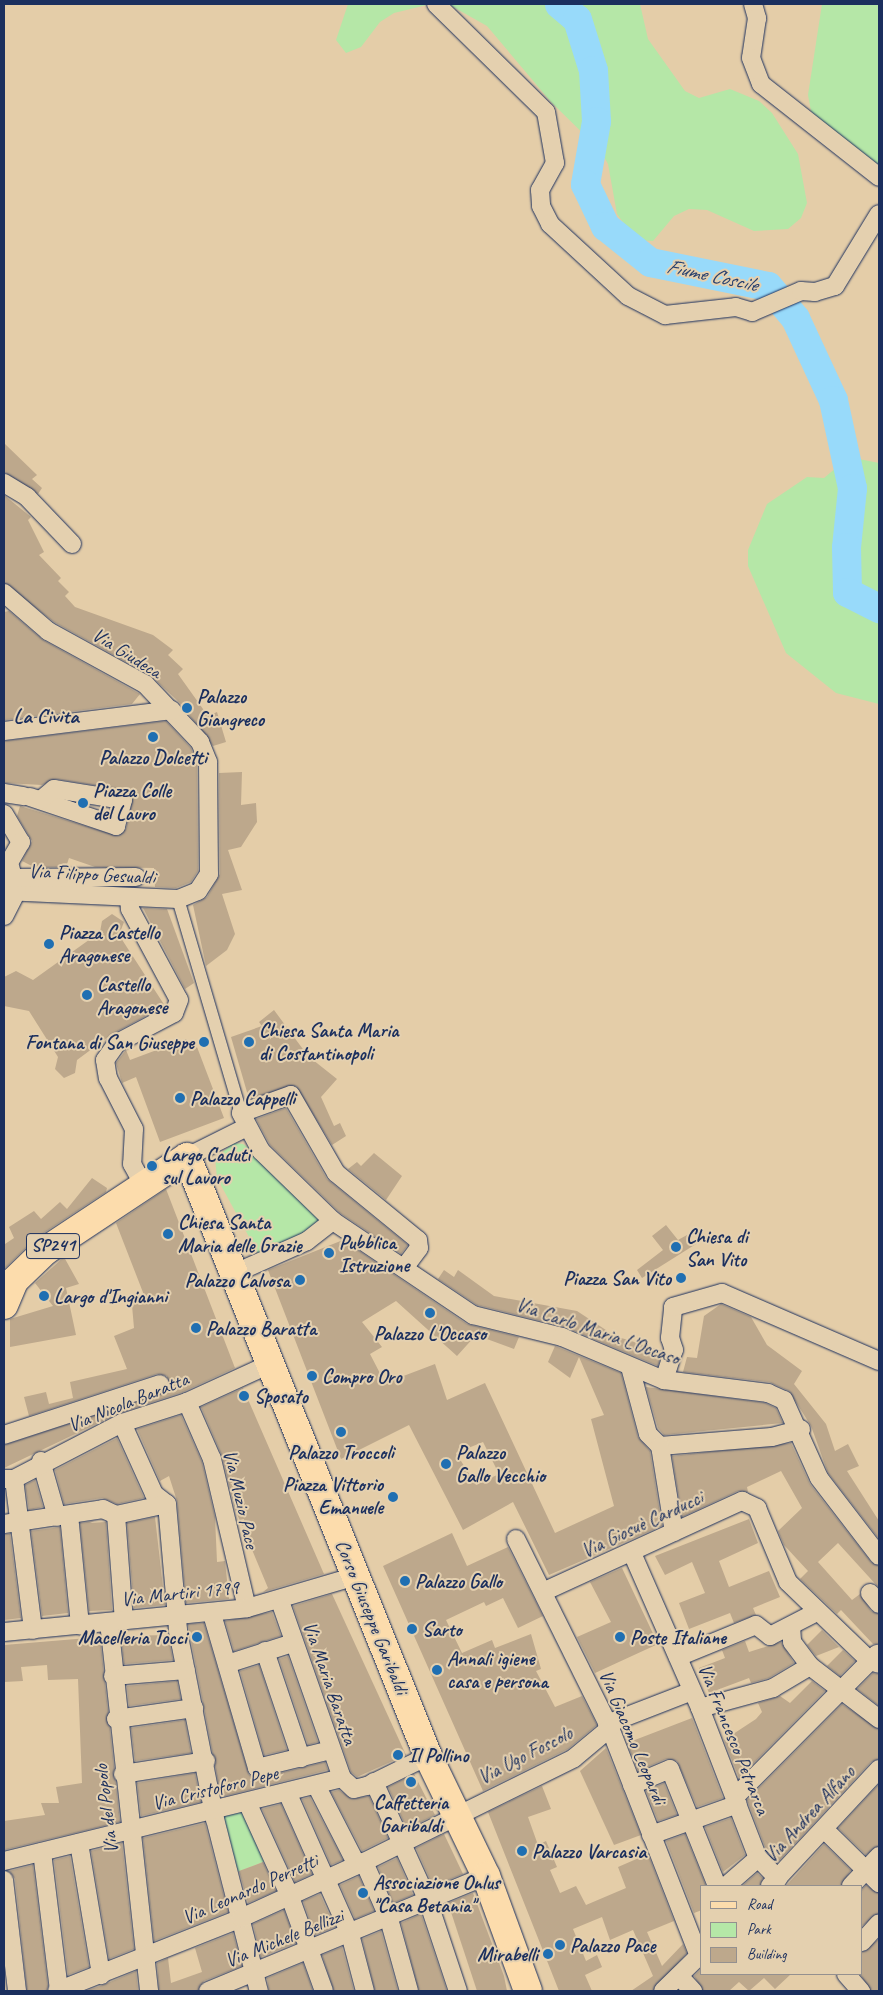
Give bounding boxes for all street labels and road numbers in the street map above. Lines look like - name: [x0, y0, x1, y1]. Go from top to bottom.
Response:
- street label: Via Giudeca: [88, 622, 166, 684]
- street label: Via Filippo Gesualdi: [28, 859, 156, 889]
- road number: SP241: [26, 1230, 80, 1262]
- street label: Via Carlo Maria L'Occaso: [513, 1292, 683, 1370]
- street label: Via Nicola Baratta: [64, 1367, 192, 1437]
- street label: Via Muzio Pace: [218, 1447, 264, 1551]
- street label: Via Giosuè Carducci: [577, 1485, 707, 1563]
- street label: Corso Giuseppe Garibaldi: [330, 1536, 414, 1698]
- street label: Via Martiri 1799: [120, 1575, 240, 1611]
- street label: Via Maria Baratta: [298, 1618, 362, 1748]
- street label: Via Francesco Petrarca: [693, 1661, 775, 1817]
- street label: Via Giacomo Leopardi: [594, 1666, 672, 1808]
- street label: Via Ugo Foscolo: [474, 1721, 576, 1789]
- street label: Via Cristoforo Pepe: [150, 1761, 280, 1815]
- street label: Via Andrea Alfano: [758, 1761, 860, 1867]
- street label: Via del Popolo: [89, 1763, 123, 1855]
- street label: Via Leonardo Perretti: [178, 1848, 322, 1930]
- street label: Via Michele Bellizzi: [221, 1903, 347, 1973]

